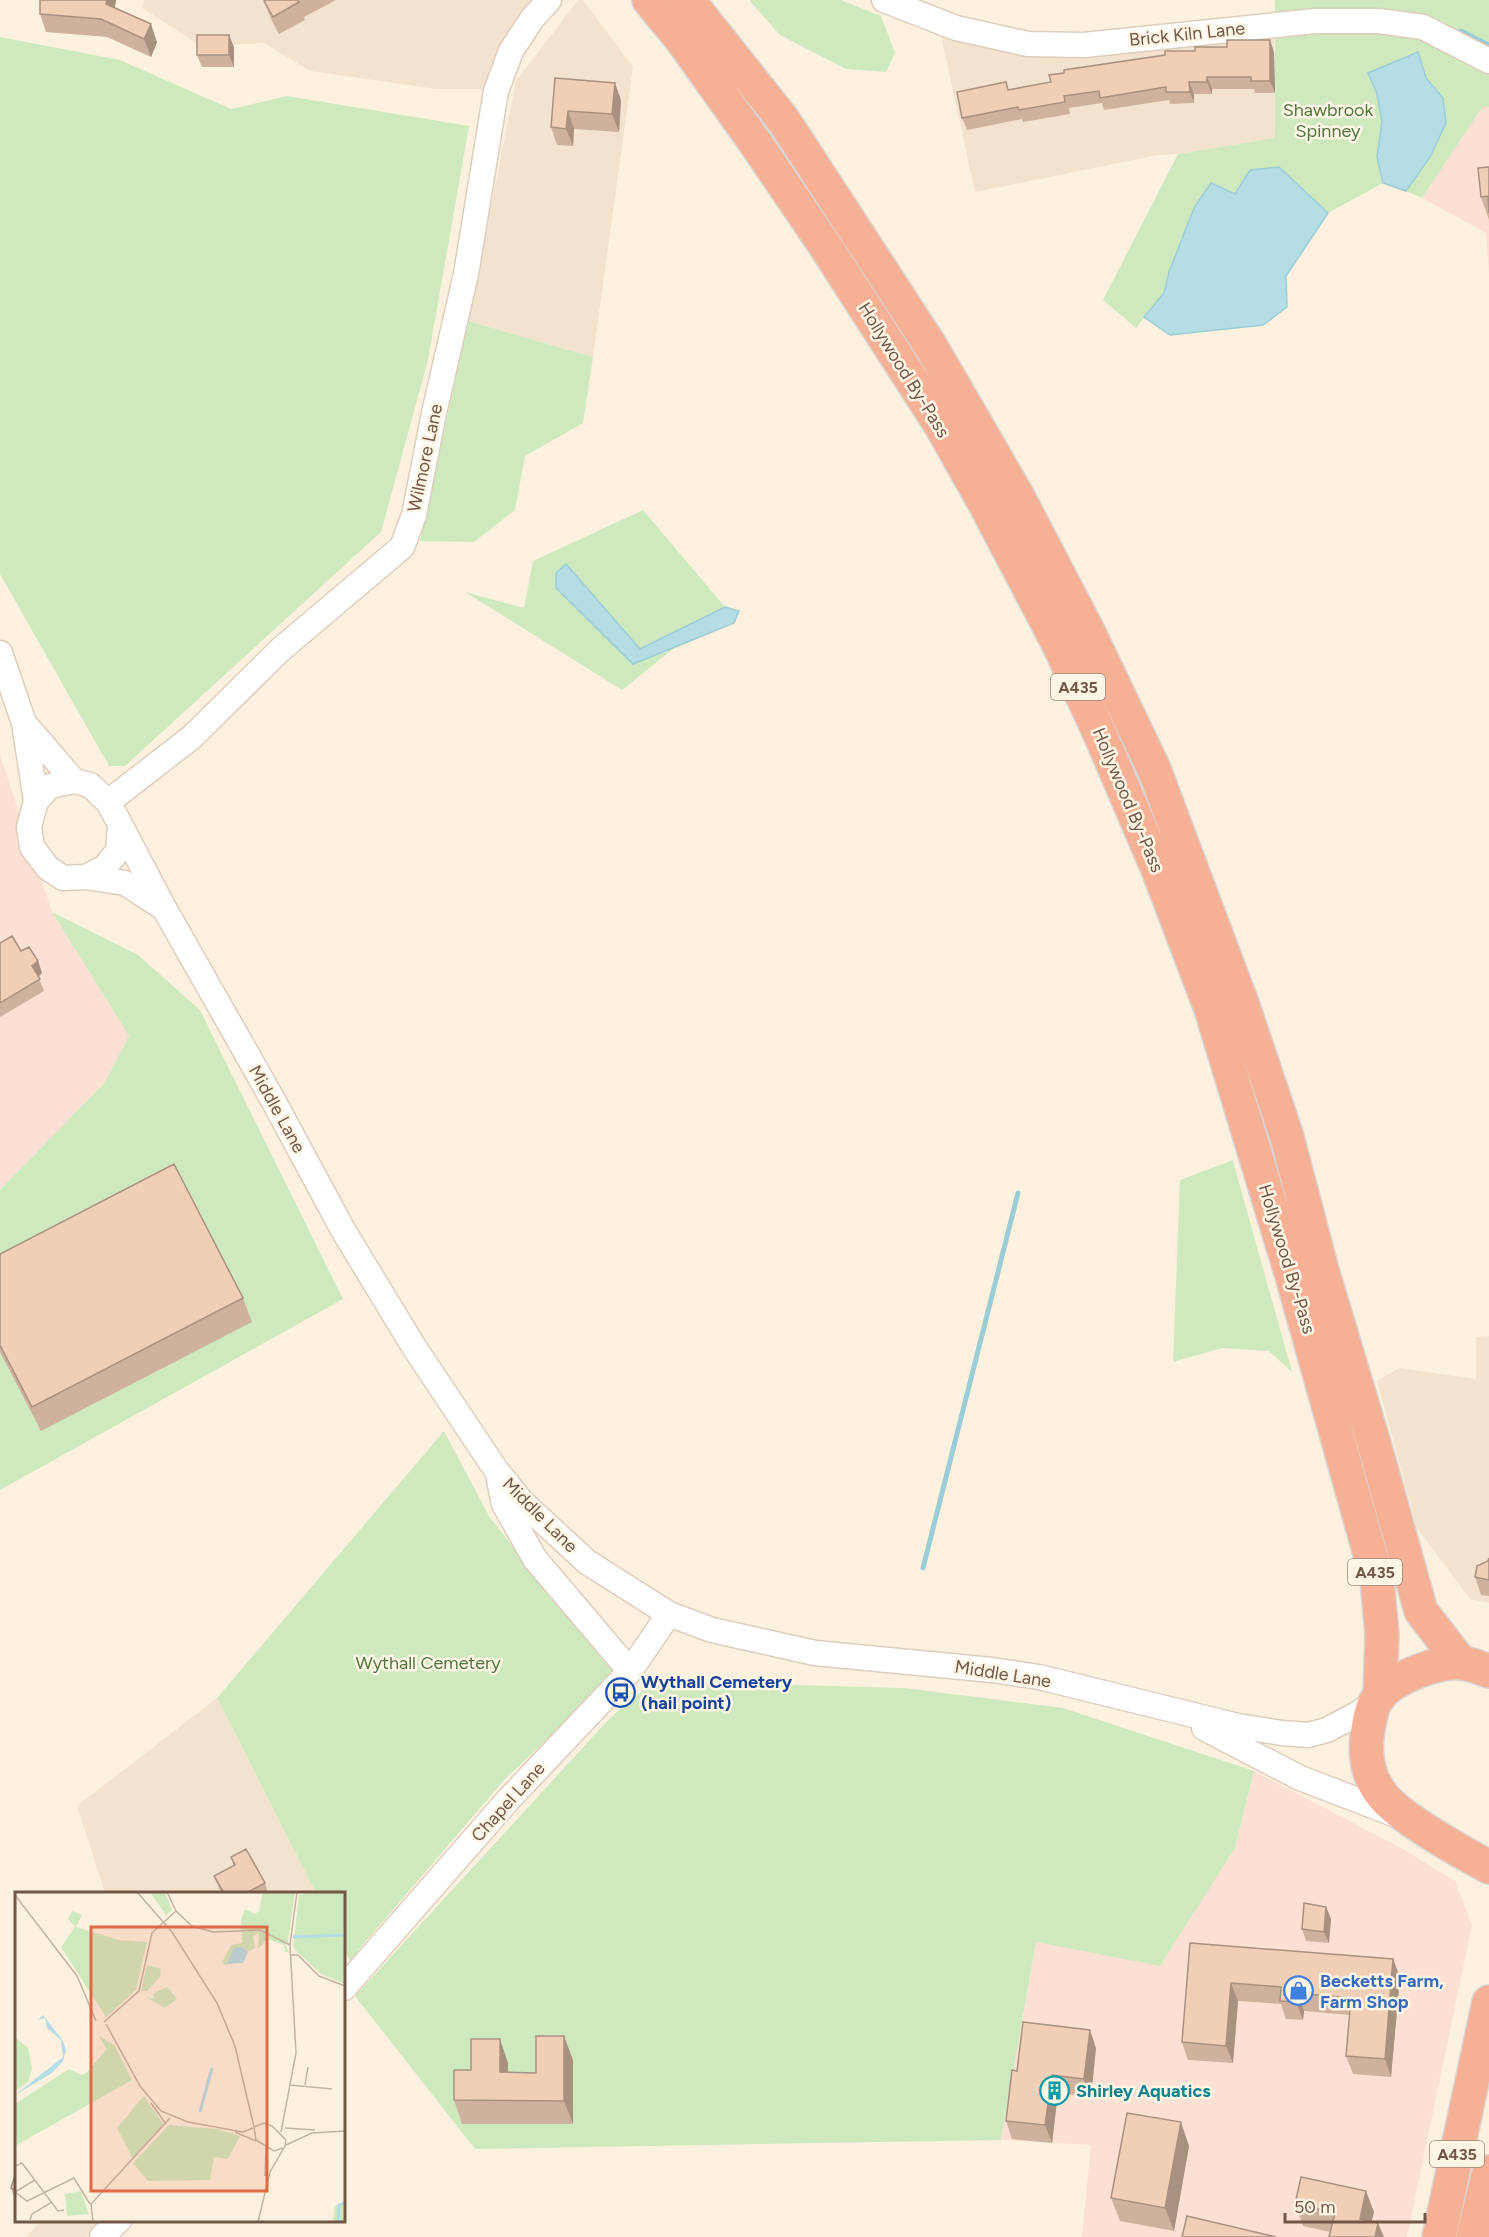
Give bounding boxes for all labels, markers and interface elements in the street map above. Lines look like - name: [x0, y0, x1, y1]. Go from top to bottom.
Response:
- street label: Brick Kiln Lane: [1128, 17, 1246, 51]
- park label: Shawbrook Spinney: [1283, 99, 1374, 142]
- street label: Hollywood By-Pass: [854, 298, 954, 442]
- street label: Wilmore Lane: [403, 402, 447, 514]
- road number: A435: [1051, 674, 1105, 700]
- street label: Hollywood By-Pass: [1088, 724, 1168, 876]
- street label: Middle Lane: [244, 1061, 310, 1157]
- street label: Hollywood By-Pass: [1254, 1182, 1320, 1336]
- street label: Middle Lane: [498, 1473, 582, 1557]
- road number: A435: [1348, 1559, 1402, 1585]
- park label: Wythall Cemetery: [355, 1652, 501, 1674]
- street label: Middle Lane: [953, 1656, 1053, 1692]
- place label: Wythall Cemetery (hail point): [641, 1671, 793, 1714]
- bus stop icon: Wythall Cemetery (hail point): [604, 1676, 636, 1708]
- street label: Chapel Lane: [467, 1758, 550, 1846]
- inset map: [15, 1892, 345, 2222]
- place label: Becketts Farm, Farm Shop: [1320, 1970, 1444, 2013]
- shop icon: Becketts Farm, Farm Shop: [1283, 1975, 1315, 2007]
- building icon: Shirley Aquatics: [1039, 2075, 1071, 2107]
- place label: Shirley Aquatics: [1076, 2080, 1211, 2102]
- road number: A435: [1430, 2141, 1484, 2167]
- scale bar: [1285, 2186, 1424, 2224]
- text: 50 m: [1294, 2196, 1336, 2218]

